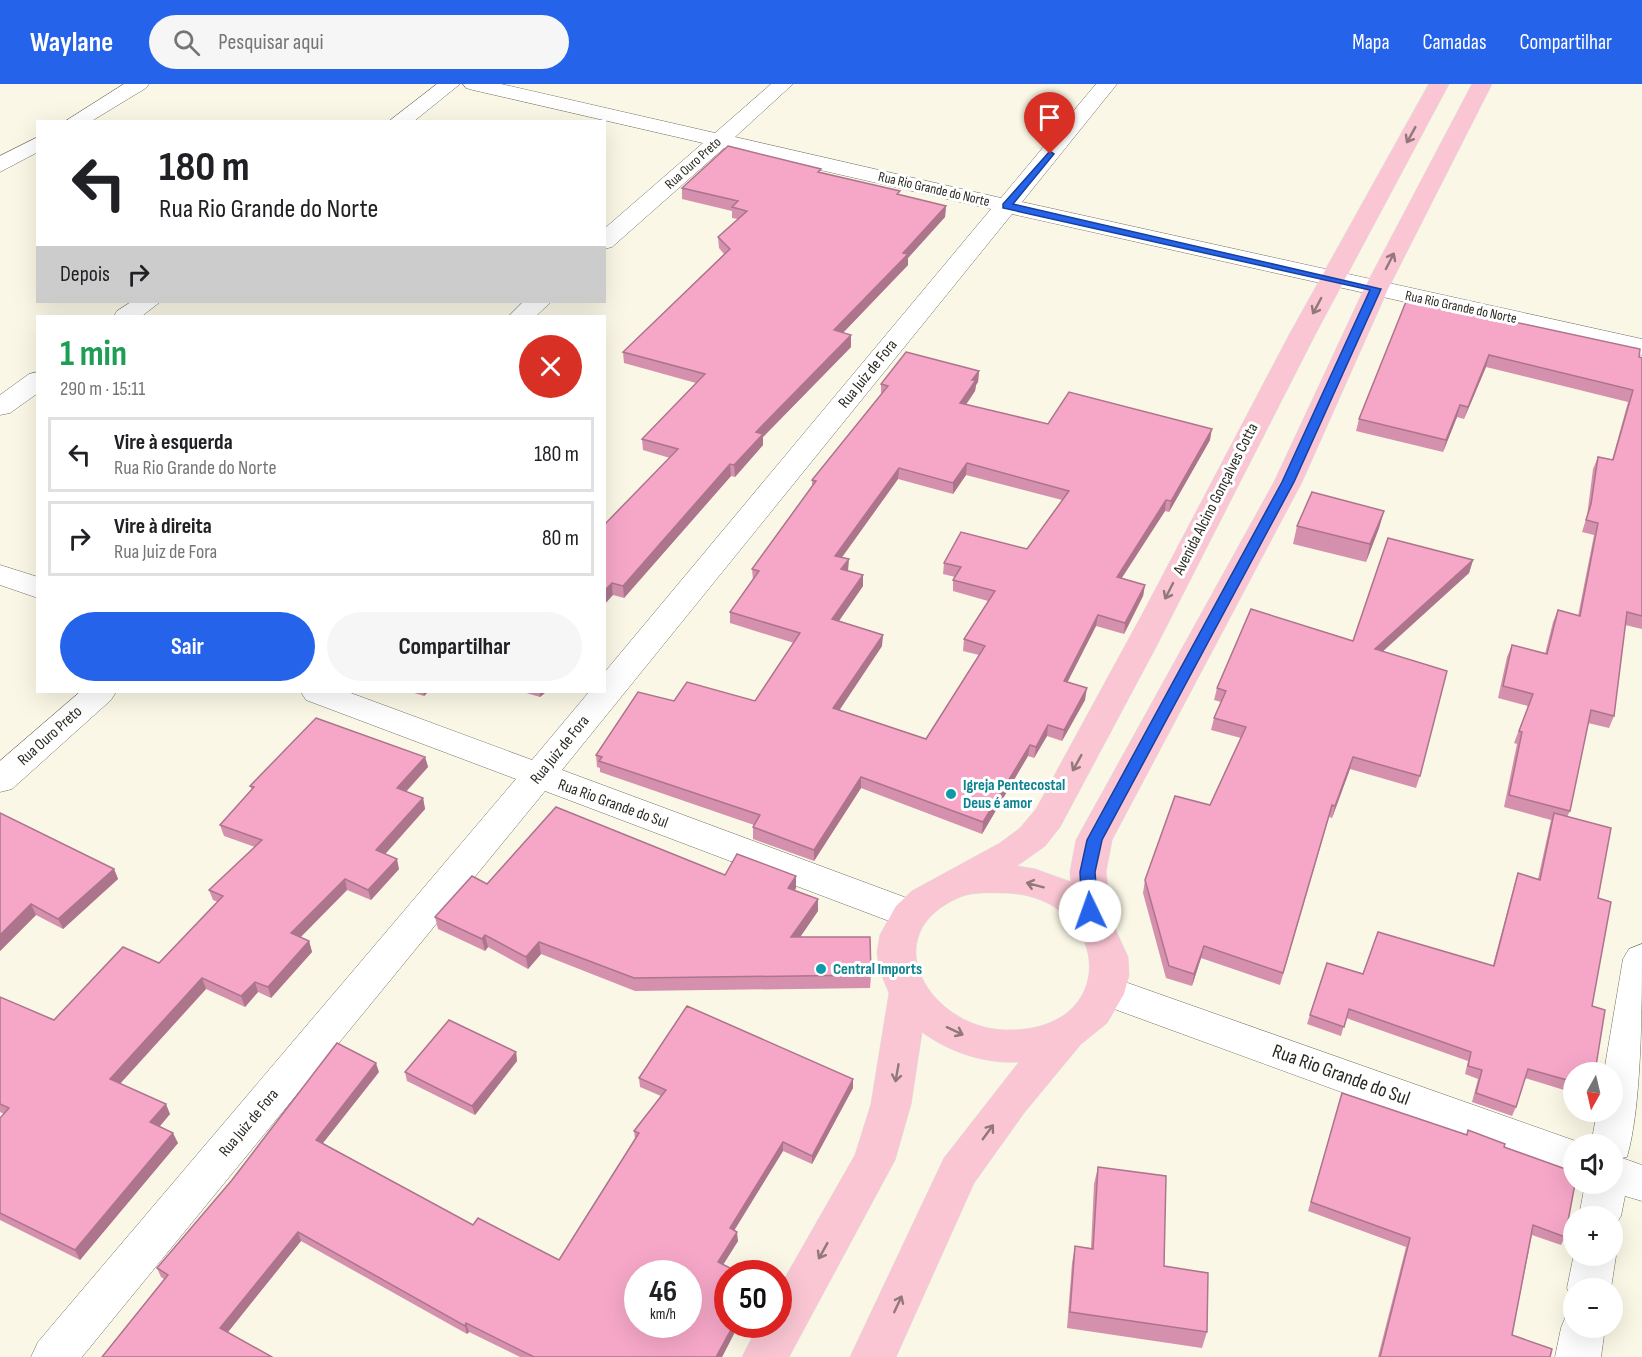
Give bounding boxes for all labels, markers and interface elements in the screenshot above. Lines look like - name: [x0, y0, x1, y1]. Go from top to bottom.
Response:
- search box: [149, 15, 569, 69]
- text: Waylane: [30, 26, 113, 59]
- icon: search: [170, 26, 203, 59]
- text: Pesquisar aqui: [218, 29, 324, 56]
- text: Mapa: [1352, 30, 1390, 55]
- text: Camadas: [1423, 30, 1486, 55]
- text: Compartilhar: [1519, 30, 1612, 55]
- pin: [1024, 92, 1075, 154]
- icon: arrive: [1033, 101, 1066, 134]
- one-way arrow: [1405, 126, 1417, 143]
- street label: Rua Ouro Preto: [661, 133, 725, 193]
- text: 180 m: [159, 142, 250, 193]
- icon: left: [60, 144, 138, 222]
- street label: Rua Rio Grande do Norte: [877, 168, 991, 210]
- text: Rua Rio Grande do Norte: [159, 193, 378, 225]
- one-way arrow: [1385, 253, 1396, 271]
- icon: right: [122, 258, 155, 291]
- text: Depois: [60, 261, 110, 288]
- street label: Rua Rio Grande do Norte: [1404, 287, 1518, 327]
- one-way arrow: [1311, 297, 1323, 314]
- text: 1 min: [60, 333, 127, 376]
- button: close: [519, 335, 582, 398]
- street label: Rua Juiz de Fora: [835, 336, 901, 412]
- text: 290 m · 15:11: [60, 377, 145, 401]
- street label: Avenida Alcino Gonçalves Cotta: [1169, 420, 1262, 579]
- text: Vire à esquerda: [114, 429, 233, 456]
- icon: left: [63, 438, 96, 471]
- text: 180 m: [534, 441, 579, 468]
- text: Rua Rio Grande do Norte: [114, 456, 276, 480]
- text: Vire à direita: [114, 513, 212, 540]
- icon: right: [63, 522, 96, 555]
- text: 80 m: [542, 525, 579, 552]
- text: Rua Juiz de Fora: [114, 540, 217, 564]
- one-way arrow: [1163, 582, 1175, 600]
- button: Sair: [60, 612, 315, 681]
- button: Compartilhar: [327, 612, 582, 681]
- street label: Rua Ouro Preto: [14, 702, 86, 770]
- street label: Rua Juiz de Fora: [527, 712, 593, 788]
- one-way arrow: [1071, 754, 1083, 771]
- street label: Rua Rio Grande do Sul: [555, 775, 671, 833]
- place label: Igreja Pentecostal Deus é amor: [963, 776, 1065, 813]
- marker: Igreja Pentecostal Deus é amor: [944, 787, 958, 801]
- one-way arrow: [1026, 878, 1045, 890]
- position arrow: [1058, 879, 1122, 943]
- place label: Central Imports: [833, 960, 922, 979]
- marker: Central Imports: [814, 962, 828, 976]
- one-way arrow: [945, 1026, 963, 1038]
- street label: Rua Rio Grande do Sul: [1269, 1039, 1413, 1111]
- one-way arrow: [891, 1062, 902, 1082]
- north arrow: [1563, 1062, 1623, 1122]
- map controls: [1563, 1062, 1623, 1338]
- street label: Rua Juiz de Fora: [215, 1085, 283, 1161]
- one-way arrow: [982, 1124, 994, 1140]
- button: sound: [1563, 1134, 1623, 1194]
- button: +: [1563, 1206, 1623, 1266]
- one-way arrow: [817, 1243, 829, 1260]
- speed limit sign: 50: [714, 1260, 792, 1338]
- text: 46: [649, 1274, 677, 1310]
- button: −: [1563, 1278, 1623, 1338]
- one-way arrow: [892, 1295, 904, 1313]
- text: km/h: [650, 1305, 676, 1324]

